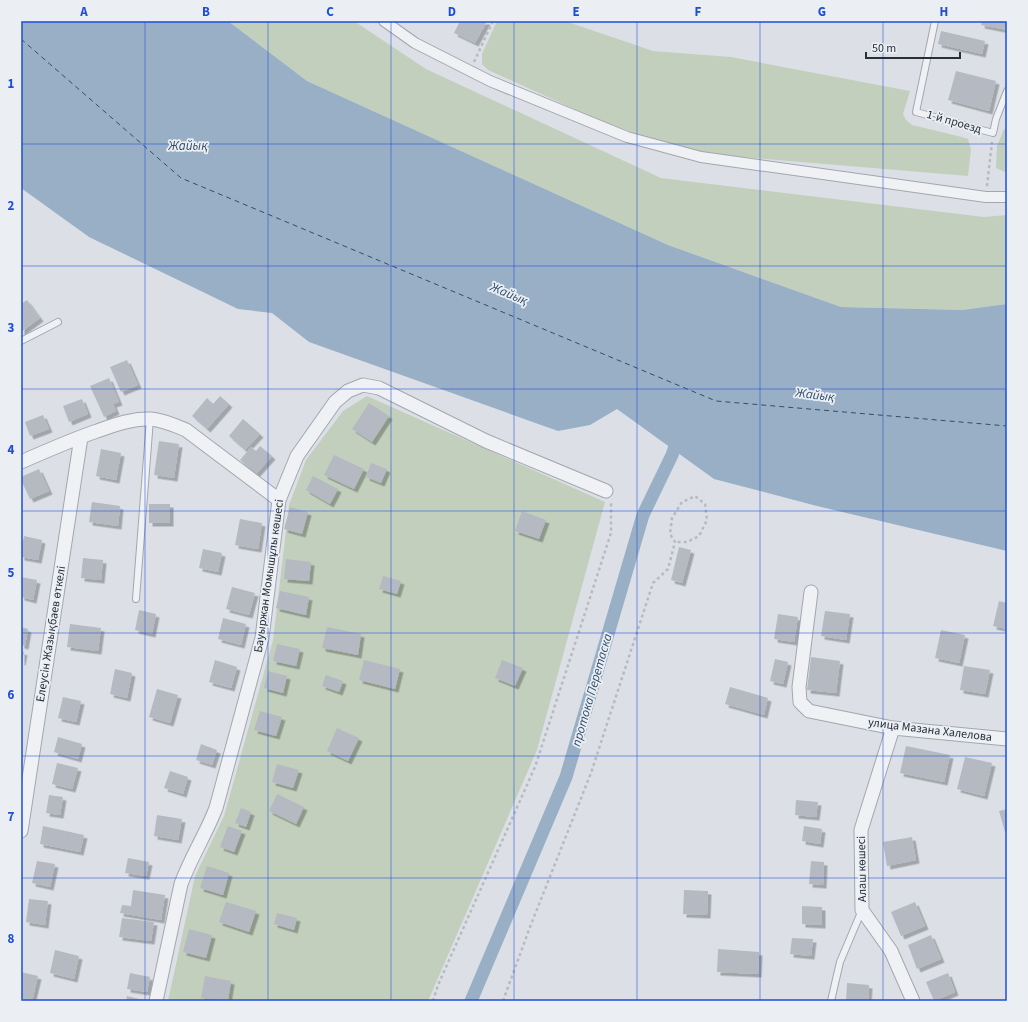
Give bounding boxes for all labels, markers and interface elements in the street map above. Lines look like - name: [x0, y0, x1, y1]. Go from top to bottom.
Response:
- text: A: [79, 3, 88, 21]
- text: B: [202, 3, 210, 21]
- text: C: [326, 3, 334, 21]
- text: D: [448, 3, 456, 21]
- text: E: [572, 3, 580, 21]
- text: F: [695, 3, 702, 21]
- text: G: [818, 3, 826, 21]
- text: H: [940, 3, 948, 21]
- scale bar: [866, 34, 960, 60]
- text: 50 m: [872, 40, 896, 57]
- text: 1: [8, 75, 15, 93]
- street label: 1-й проезд: [925, 106, 984, 138]
- water label: Жайық: [167, 137, 208, 155]
- text: 2: [8, 197, 15, 215]
- water label: Жайық: [486, 278, 531, 310]
- text: 3: [8, 319, 15, 337]
- water label: Жайық: [793, 384, 836, 406]
- text: 4: [8, 441, 15, 459]
- street label: Бауыржан Момышұлы көшесі: [250, 498, 288, 654]
- text: 5: [8, 564, 15, 582]
- street label: Елеусін Жазықбаев өткелі: [32, 565, 70, 703]
- water label: протока Перетаска: [567, 631, 617, 749]
- text: 6: [8, 686, 15, 704]
- street label: улица Мазана Халелова: [867, 714, 993, 746]
- text: 7: [8, 808, 15, 826]
- street label: Алаш көшесі: [853, 836, 871, 902]
- text: 8: [8, 930, 15, 948]

